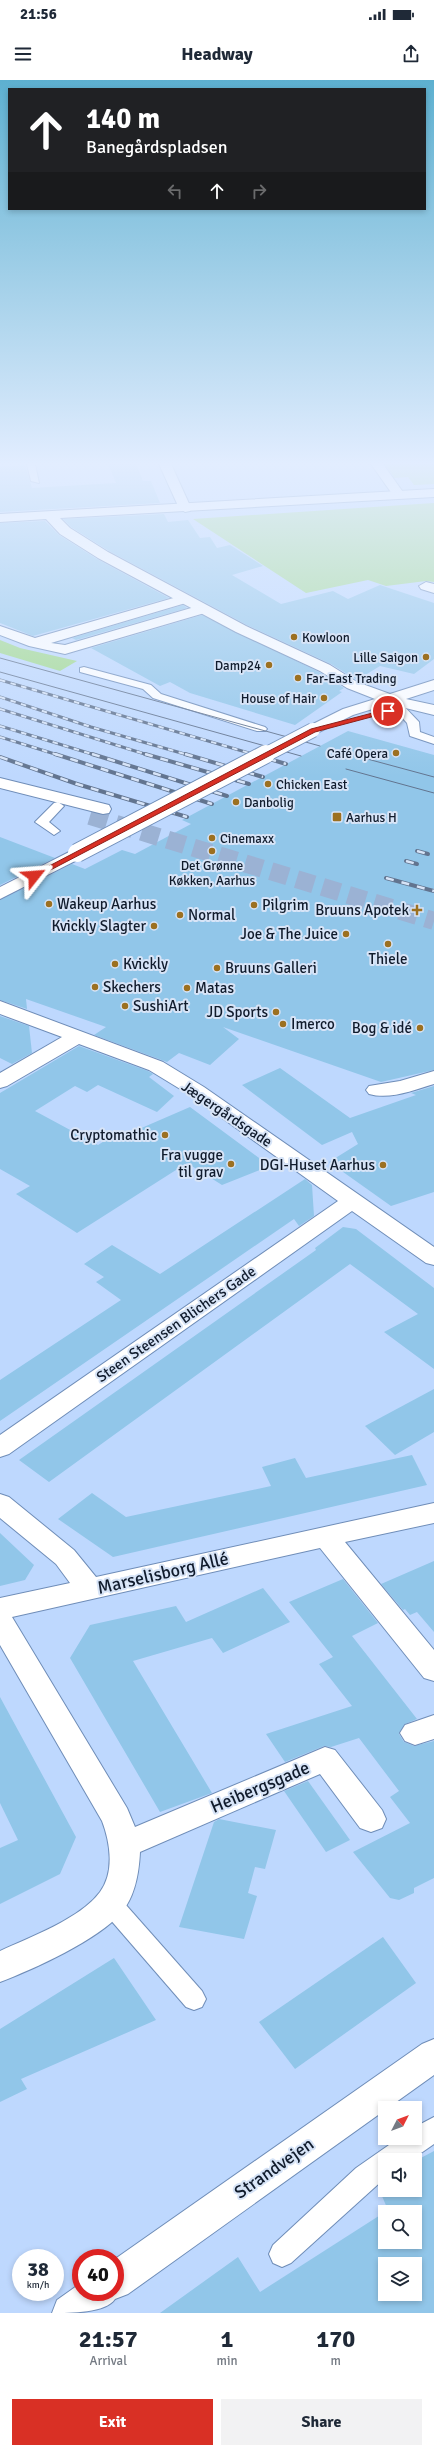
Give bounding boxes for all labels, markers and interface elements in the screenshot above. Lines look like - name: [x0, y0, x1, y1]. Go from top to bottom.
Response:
- text: 21:56: [20, 5, 57, 23]
- icon: menu: [12, 43, 34, 65]
- text: Headway: [181, 43, 253, 65]
- icon: share: [400, 43, 422, 65]
- text: 140 m: [86, 102, 160, 136]
- icon: ahead: [20, 104, 72, 156]
- text: Banegårdspladsen: [86, 136, 228, 158]
- icon: left: [164, 180, 186, 202]
- icon: ahead: [206, 180, 228, 202]
- icon: right: [248, 180, 270, 202]
- place label: Kowloon: [302, 630, 350, 646]
- marker: Kowloon: [289, 632, 299, 642]
- place label: Lille Saigon: [353, 650, 418, 666]
- marker: Lille Saigon: [421, 652, 431, 662]
- place label: Damp24: [215, 658, 261, 674]
- marker: Damp24: [264, 660, 274, 670]
- place label: Far-East Trading: [306, 671, 397, 687]
- marker: Far-East Trading: [293, 673, 303, 683]
- place label: House of Hair: [241, 691, 316, 707]
- marker: House of Hair: [319, 693, 329, 703]
- pin: [371, 694, 405, 728]
- icon: arrive: [377, 700, 399, 722]
- place label: Café Opera: [327, 746, 388, 762]
- marker: Café Opera: [391, 748, 401, 758]
- place label: Chicken East: [276, 777, 348, 793]
- marker: Chicken East: [263, 779, 273, 789]
- place label: Danbolig: [244, 795, 294, 811]
- marker: Danbolig: [231, 797, 241, 807]
- place label: Aarhus H: [346, 810, 397, 826]
- marker: Aarhus H: [331, 811, 343, 823]
- place label: Cinemaxx: [220, 831, 274, 847]
- marker: Cinemaxx: [207, 833, 217, 843]
- marker: Det Grønne Køkken, Aarhus: [207, 846, 217, 856]
- position arrow: [13, 855, 55, 897]
- place label: Det Grønne Køkken, Aarhus: [169, 858, 255, 889]
- place label: Wakeup Aarhus: [57, 895, 157, 913]
- place label: Pilgrim: [262, 896, 309, 914]
- marker: Wakeup Aarhus: [44, 899, 54, 909]
- marker: Pilgrim: [249, 900, 259, 910]
- place label: Bruuns Apotek: [315, 901, 409, 919]
- marker: Bruuns Apotek: [412, 905, 422, 915]
- place label: Normal: [188, 906, 235, 924]
- marker: Normal: [175, 910, 185, 920]
- place label: Kvickly Slagter: [51, 917, 146, 935]
- marker: Kvickly Slagter: [149, 921, 159, 931]
- place label: Joe & The Juice: [240, 925, 338, 943]
- marker: Joe & The Juice: [341, 929, 351, 939]
- marker: Thiele: [383, 939, 393, 949]
- place label: Thiele: [369, 950, 407, 968]
- place label: Kvickly: [123, 955, 168, 973]
- marker: Kvickly: [110, 959, 120, 969]
- place label: Bruuns Galleri: [225, 959, 317, 977]
- marker: Bruuns Galleri: [212, 963, 222, 973]
- place label: Skechers: [103, 978, 161, 996]
- place label: Matas: [195, 979, 234, 997]
- marker: Skechers: [90, 982, 100, 992]
- marker: Matas: [182, 983, 192, 993]
- place label: SushiArt: [133, 997, 189, 1015]
- marker: SushiArt: [120, 1001, 130, 1011]
- place label: JD Sports: [207, 1003, 268, 1021]
- marker: JD Sports: [271, 1007, 281, 1017]
- place label: Imerco: [291, 1015, 335, 1033]
- marker: Imerco: [278, 1019, 288, 1029]
- place label: Bog & idé: [352, 1019, 412, 1037]
- marker: Bog & idé: [415, 1023, 425, 1033]
- street label: Jægergårdsgade: [178, 1077, 276, 1151]
- place label: Cryptomathic: [70, 1126, 157, 1144]
- marker: Cryptomathic: [160, 1130, 170, 1140]
- place label: Fra vugge til grav: [161, 1146, 223, 1181]
- place label: DGI-Huset Aarhus: [260, 1156, 375, 1174]
- marker: Fra vugge til grav: [226, 1159, 236, 1169]
- marker: DGI-Huset Aarhus: [378, 1160, 388, 1170]
- street label: Steen Steensen Blichers Gade: [93, 1262, 259, 1386]
- street label: Marselisborg Allé: [95, 1547, 231, 1599]
- street label: Heibergsgade: [207, 1756, 313, 1818]
- north arrow: [378, 2101, 422, 2145]
- map controls: [378, 2101, 422, 2301]
- street label: Strandvejen: [230, 2133, 318, 2203]
- button: sound: [378, 2153, 422, 2197]
- button: search: [378, 2205, 422, 2249]
- speed limit sign: 40: [72, 2249, 124, 2301]
- text: 38: [27, 2257, 49, 2282]
- button: layers: [378, 2257, 422, 2301]
- text: km/h: [27, 2279, 49, 2291]
- text: 21:57: [79, 2324, 138, 2354]
- text: 1: [221, 2324, 233, 2354]
- text: 170: [316, 2324, 355, 2354]
- text: Arrival: [90, 2353, 127, 2369]
- text: min: [217, 2353, 238, 2369]
- text: m: [331, 2353, 341, 2369]
- button: Exit: [12, 2399, 213, 2445]
- button: Share: [221, 2399, 422, 2445]

